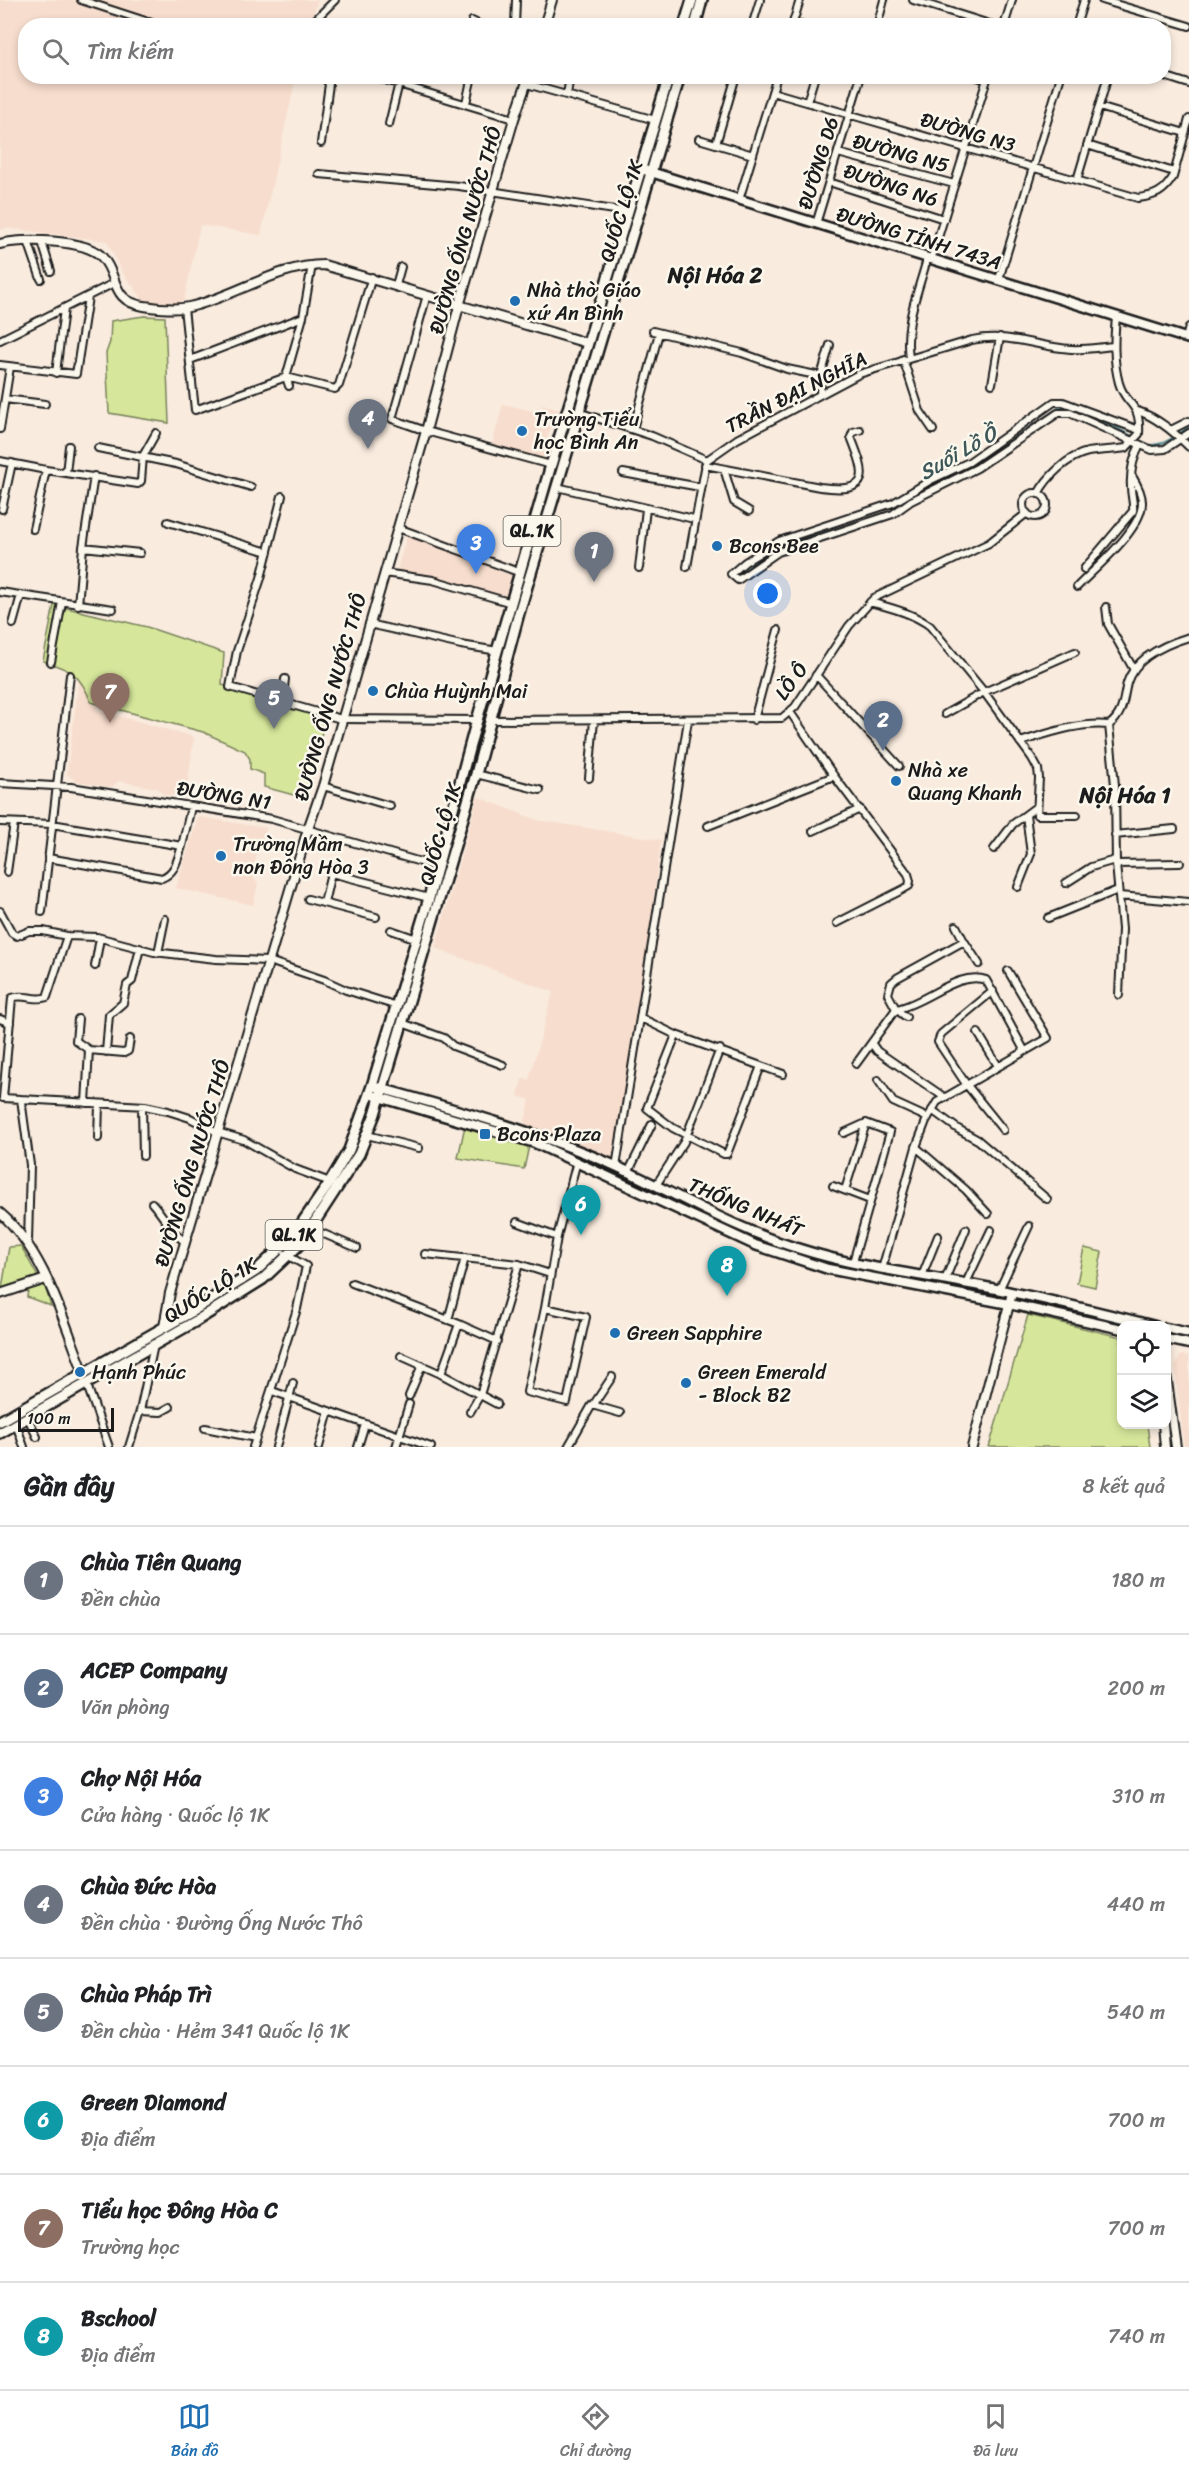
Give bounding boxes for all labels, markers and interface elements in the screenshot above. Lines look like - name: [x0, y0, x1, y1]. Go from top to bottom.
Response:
- search box: [18, 18, 1171, 84]
- text: Tìm kiếm: [87, 32, 174, 71]
- icon: search: [39, 35, 72, 68]
- street label: ĐƯỜNG N3: [916, 102, 1019, 163]
- street label: ĐƯỜNG D6: [788, 112, 849, 214]
- street label: ĐƯỜNG ỐNG NƯỚC THÔ: [419, 122, 512, 338]
- street label: ĐƯỜNG N5: [849, 124, 953, 183]
- street label: QUỐC LỘ 1K: [589, 154, 654, 266]
- street label: ĐƯỜNG N6: [839, 154, 943, 217]
- street label: ĐƯỜNG TỈNH 743A: [832, 197, 1006, 280]
- district label: Nội Hóa 2: [667, 256, 763, 295]
- place label: Nhà thờ Giáo xứ An Bình: [527, 273, 641, 331]
- marker: Nhà thờ Giáo xứ An Bình: [508, 294, 522, 308]
- street label: TRẦN ĐẠI NGHĨA: [719, 342, 873, 443]
- pin: 4: [348, 400, 388, 449]
- place label: Trường Tiểu học Bình An: [533, 402, 640, 460]
- water label: Suối Lồ Ồ: [911, 413, 1008, 491]
- marker: Trường Tiểu học Bình An: [515, 424, 529, 438]
- road number: QL.1K: [504, 516, 560, 546]
- pin: 3: [456, 524, 496, 574]
- place label: Bcons Bee: [729, 529, 819, 564]
- pin: 1: [574, 532, 614, 582]
- marker: Bcons Bee: [710, 539, 724, 553]
- your location: [753, 579, 782, 608]
- street label: ĐƯỜNG ỐNG NƯỚC THÔ: [284, 589, 377, 805]
- street label: LỒ Ô: [765, 655, 817, 708]
- pin: 7: [90, 674, 130, 723]
- place label: Chùa Huỳnh Mai: [385, 674, 529, 709]
- pin: 5: [254, 680, 294, 729]
- marker: Chùa Huỳnh Mai: [366, 684, 380, 698]
- pin: 2: [864, 702, 902, 751]
- place label: Nhà xe Quang Khanh: [908, 753, 1022, 811]
- street label: ĐƯỜNG N1: [174, 771, 274, 820]
- marker: Nhà xe Quang Khanh: [889, 774, 903, 788]
- district label: Nội Hóa 1: [1078, 776, 1171, 815]
- street label: QUỐC LỘ 1K: [409, 777, 472, 889]
- place label: Trường Mầm non Đông Hòa 3: [233, 827, 369, 885]
- marker: Trường Mầm non Đông Hòa 3: [214, 849, 228, 863]
- street label: ĐƯỜNG ỐNG NƯỚC THÔ: [144, 1055, 241, 1271]
- place label: Bcons Plaza: [497, 1117, 601, 1152]
- marker: Bcons Plaza: [478, 1127, 492, 1141]
- street label: THỐNG NHẤT: [683, 1167, 811, 1248]
- pin: 6: [562, 1186, 600, 1235]
- road number: QL.1K: [266, 1220, 322, 1250]
- pin: 8: [708, 1246, 746, 1296]
- street label: QUỐC LỘ 1K: [156, 1247, 266, 1333]
- place label: Green Sapphire: [627, 1316, 762, 1351]
- map controls: [1117, 1321, 1171, 1429]
- button: locate: [1117, 1321, 1171, 1375]
- marker: Green Sapphire: [608, 1326, 622, 1340]
- place label: Hạnh Phúc: [92, 1355, 186, 1390]
- place label: Green Emerald - Block B2: [698, 1355, 827, 1413]
- marker: Hạnh Phúc: [73, 1365, 87, 1379]
- button: layers: [1117, 1375, 1171, 1429]
- marker: Green Emerald - Block B2: [679, 1376, 693, 1390]
- text: 100 m: [27, 1404, 71, 1433]
- scale bar: [18, 1405, 114, 1432]
- text: Gần đây: [24, 1463, 114, 1509]
- text: 8 kết quả: [1082, 1469, 1165, 1504]
- text: Chùa Tiên Quang: [81, 1543, 242, 1582]
- text: 1: [39, 1563, 48, 1598]
- text: 180 m: [1111, 1563, 1165, 1598]
- text: Đền chùa: [81, 1582, 160, 1617]
- text: ACEP Company: [81, 1651, 227, 1690]
- text: 2: [38, 1671, 49, 1706]
- text: 200 m: [1108, 1671, 1165, 1706]
- text: Văn phòng: [81, 1690, 170, 1725]
- text: Chợ Nội Hóa: [81, 1759, 201, 1798]
- text: 3: [38, 1779, 49, 1814]
- text: 310 m: [1112, 1779, 1165, 1814]
- text: Cửa hàng · Quốc lộ 1K: [81, 1798, 269, 1833]
- text: Chùa Đức Hòa: [81, 1867, 216, 1906]
- text: 4: [37, 1887, 50, 1922]
- text: 440 m: [1107, 1887, 1165, 1922]
- text: Đền chùa · Đường Ống Nước Thô: [81, 1906, 363, 1941]
- text: Chùa Pháp Trì: [81, 1975, 212, 2014]
- text: 5: [37, 1995, 50, 2030]
- text: 540 m: [1107, 1995, 1165, 2030]
- text: Đền chùa · Hẻm 341 Quốc lộ 1K: [81, 2014, 349, 2049]
- text: Green Diamond: [81, 2083, 226, 2122]
- text: 6: [38, 2103, 49, 2138]
- text: 700 m: [1108, 2103, 1165, 2138]
- text: Địa điểm: [81, 2122, 155, 2157]
- text: Tiểu học Đông Hòa C: [81, 2191, 278, 2230]
- text: 7: [38, 2211, 49, 2246]
- text: 700 m: [1108, 2211, 1165, 2246]
- text: Trường học: [81, 2230, 179, 2265]
- text: Bschool: [81, 2299, 156, 2338]
- text: 8: [37, 2319, 50, 2354]
- text: 740 m: [1108, 2319, 1165, 2354]
- text: Địa điểm: [81, 2338, 155, 2373]
- tab: Bản đồ: [171, 2400, 218, 2465]
- tab: Chỉ đường: [560, 2400, 632, 2465]
- tab: Đã lưu: [973, 2400, 1018, 2465]

